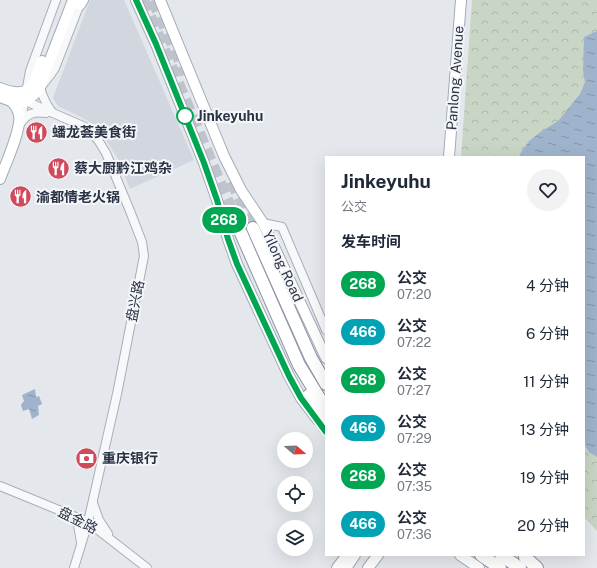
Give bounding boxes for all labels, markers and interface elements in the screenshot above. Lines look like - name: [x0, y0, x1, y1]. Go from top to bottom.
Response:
- street label: Panlong Avenue: [443, 25, 467, 131]
- marker: Jinkeyuhu: [176, 107, 194, 125]
- place label: Jinkeyuhu: [197, 108, 263, 124]
- restaurant icon: 蟠龙荟美食街: [24, 119, 50, 145]
- place label: 蟠龙荟美食街: [52, 124, 136, 140]
- restaurant icon: 蔡大厨黔江鸡杂: [46, 155, 72, 181]
- place label: 蔡大厨黔江鸡杂: [74, 160, 172, 176]
- button: heart: [527, 169, 569, 211]
- text: Jinkeyuhu: [341, 170, 431, 192]
- restaurant icon: 渝都情老火锅: [7, 184, 33, 210]
- place label: 渝都情老火锅: [36, 189, 120, 205]
- text: 公交: [341, 199, 367, 214]
- line badge: 268: [201, 207, 247, 233]
- text: 268: [210, 212, 238, 228]
- street label: Yilong Road: [259, 228, 307, 304]
- text: 发车时间: [341, 233, 401, 250]
- text: 公交: [397, 269, 427, 286]
- text: 268: [349, 276, 377, 292]
- text: 4 分钟: [526, 277, 569, 294]
- street label: 盘兴路: [123, 279, 147, 323]
- text: 07:20: [397, 287, 431, 302]
- text: 公交: [397, 317, 427, 334]
- text: 466: [349, 324, 377, 340]
- text: 6 分钟: [526, 325, 569, 342]
- text: 07:22: [397, 335, 431, 350]
- text: 公交: [397, 365, 427, 382]
- text: 268: [349, 372, 377, 388]
- text: 11 分钟: [523, 373, 569, 390]
- text: 07:27: [397, 383, 431, 398]
- text: 公交: [397, 413, 427, 430]
- text: 466: [349, 420, 377, 436]
- text: 13 分钟: [520, 421, 569, 438]
- text: 07:29: [397, 431, 432, 446]
- north arrow: [277, 432, 313, 468]
- map controls: [277, 432, 313, 556]
- bank icon: 重庆银行: [73, 445, 99, 471]
- place label: 重庆银行: [102, 450, 158, 466]
- text: 公交: [397, 461, 427, 478]
- text: 268: [349, 468, 377, 484]
- text: 19 分钟: [520, 469, 569, 486]
- button: locate: [277, 476, 313, 512]
- text: 07:35: [397, 479, 432, 494]
- street label: 盘金路: [56, 503, 100, 537]
- text: 公交: [397, 509, 427, 526]
- text: 466: [349, 516, 377, 532]
- text: 20 分钟: [517, 517, 569, 534]
- button: layers: [277, 520, 313, 556]
- text: 07:36: [397, 527, 432, 542]

